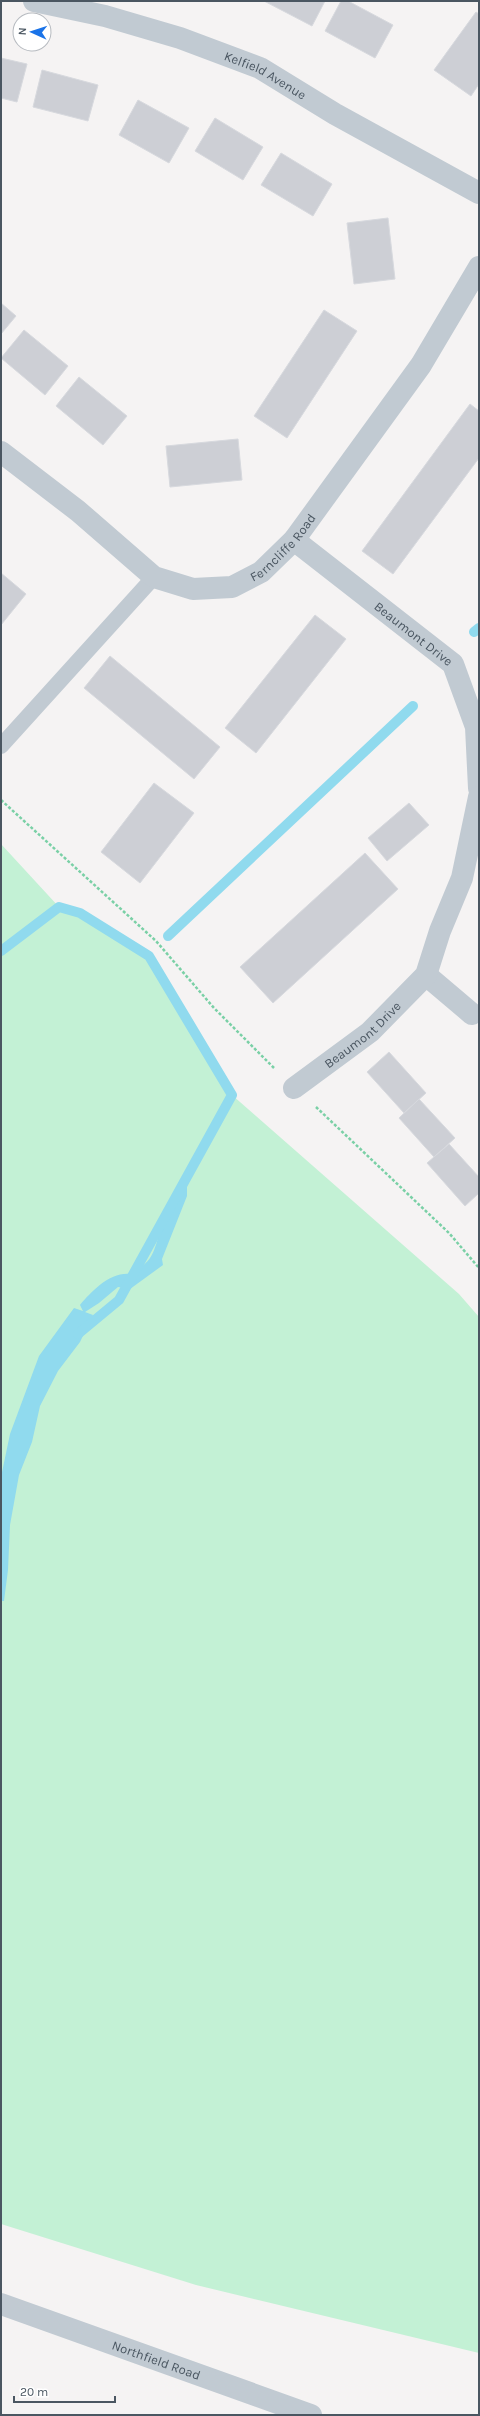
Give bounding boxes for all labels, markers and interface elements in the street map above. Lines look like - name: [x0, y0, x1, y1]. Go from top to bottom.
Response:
- north arrow: [12, 12, 52, 52]
- text: N: [16, 27, 29, 36]
- street label: Kelfield Avenue: [222, 48, 309, 103]
- street label: Ferncliffe Road: [248, 511, 319, 584]
- street label: Beaumont Drive: [371, 599, 456, 669]
- street label: Beaumont Drive: [322, 998, 404, 1071]
- street label: Northfield Road: [110, 2337, 202, 2383]
- scale bar: [14, 2378, 115, 2404]
- text: 20 m: [20, 2385, 48, 2399]

